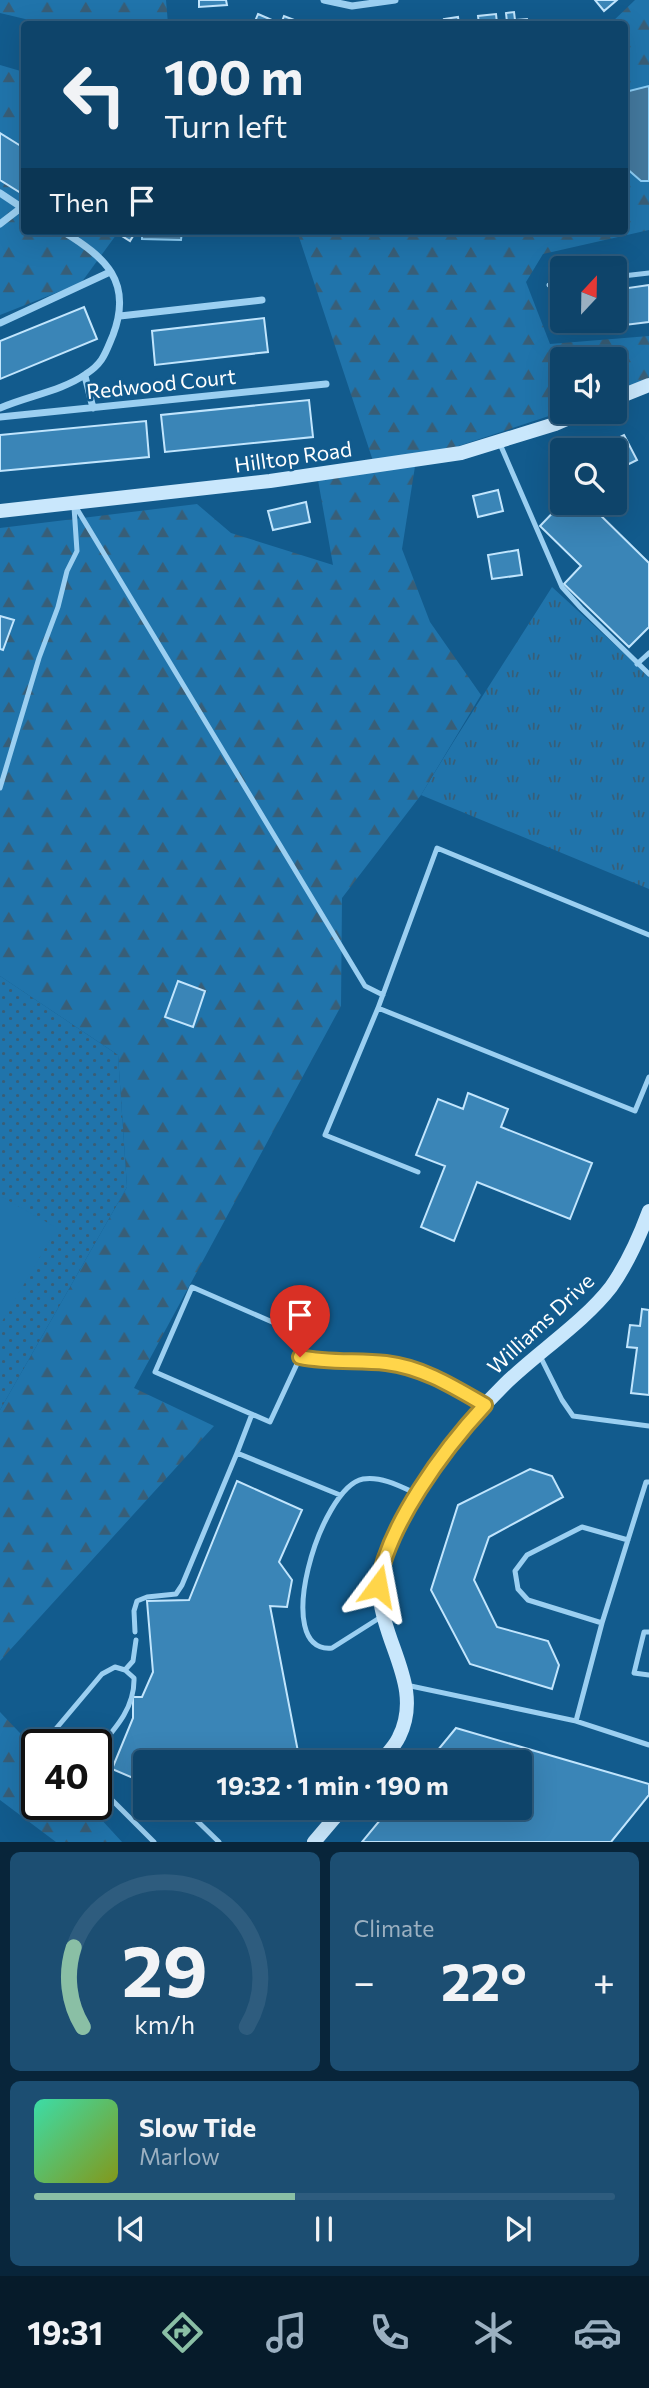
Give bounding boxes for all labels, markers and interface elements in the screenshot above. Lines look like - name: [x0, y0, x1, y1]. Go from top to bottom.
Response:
- text: 100 m: [164, 45, 303, 105]
- icon: left: [49, 49, 140, 140]
- text: Turn left: [164, 105, 288, 145]
- icon: arrive: [123, 182, 161, 220]
- text: Then: [49, 186, 109, 217]
- north arrow: [550, 256, 626, 332]
- map controls: [550, 256, 627, 515]
- button: sound: [550, 347, 627, 424]
- street label: Redwood Court: [85, 363, 237, 403]
- street label: Hilltop Road: [233, 435, 353, 477]
- button: search: [550, 438, 627, 515]
- street label: Williams Drive: [482, 1267, 598, 1379]
- pin: [270, 1285, 330, 1357]
- icon: arrive: [281, 1296, 319, 1334]
- position arrow: [341, 1549, 415, 1623]
- speed limit sign: 40: [21, 1729, 112, 1820]
- text: 19:32 · 1 min · 190 m: [216, 1769, 449, 1800]
- text: Climate: [354, 1914, 435, 1942]
- text: 29: [122, 1924, 208, 2013]
- text: 22°: [441, 1948, 527, 2012]
- text: −: [354, 1957, 375, 2004]
- text: +: [593, 1957, 615, 2004]
- text: km/h: [134, 2009, 195, 2039]
- text: Slow Tide: [139, 2111, 256, 2142]
- text: Marlow: [139, 2142, 220, 2170]
- icon: previous: [112, 2210, 150, 2248]
- icon: pause: [305, 2210, 343, 2248]
- icon: next: [499, 2210, 537, 2248]
- icon: directions: [158, 2308, 207, 2357]
- icon: music: [262, 2308, 311, 2357]
- icon: phone: [365, 2308, 414, 2357]
- icon: climate: [469, 2308, 518, 2357]
- icon: car: [573, 2308, 622, 2357]
- text: 19:31: [27, 2312, 103, 2352]

